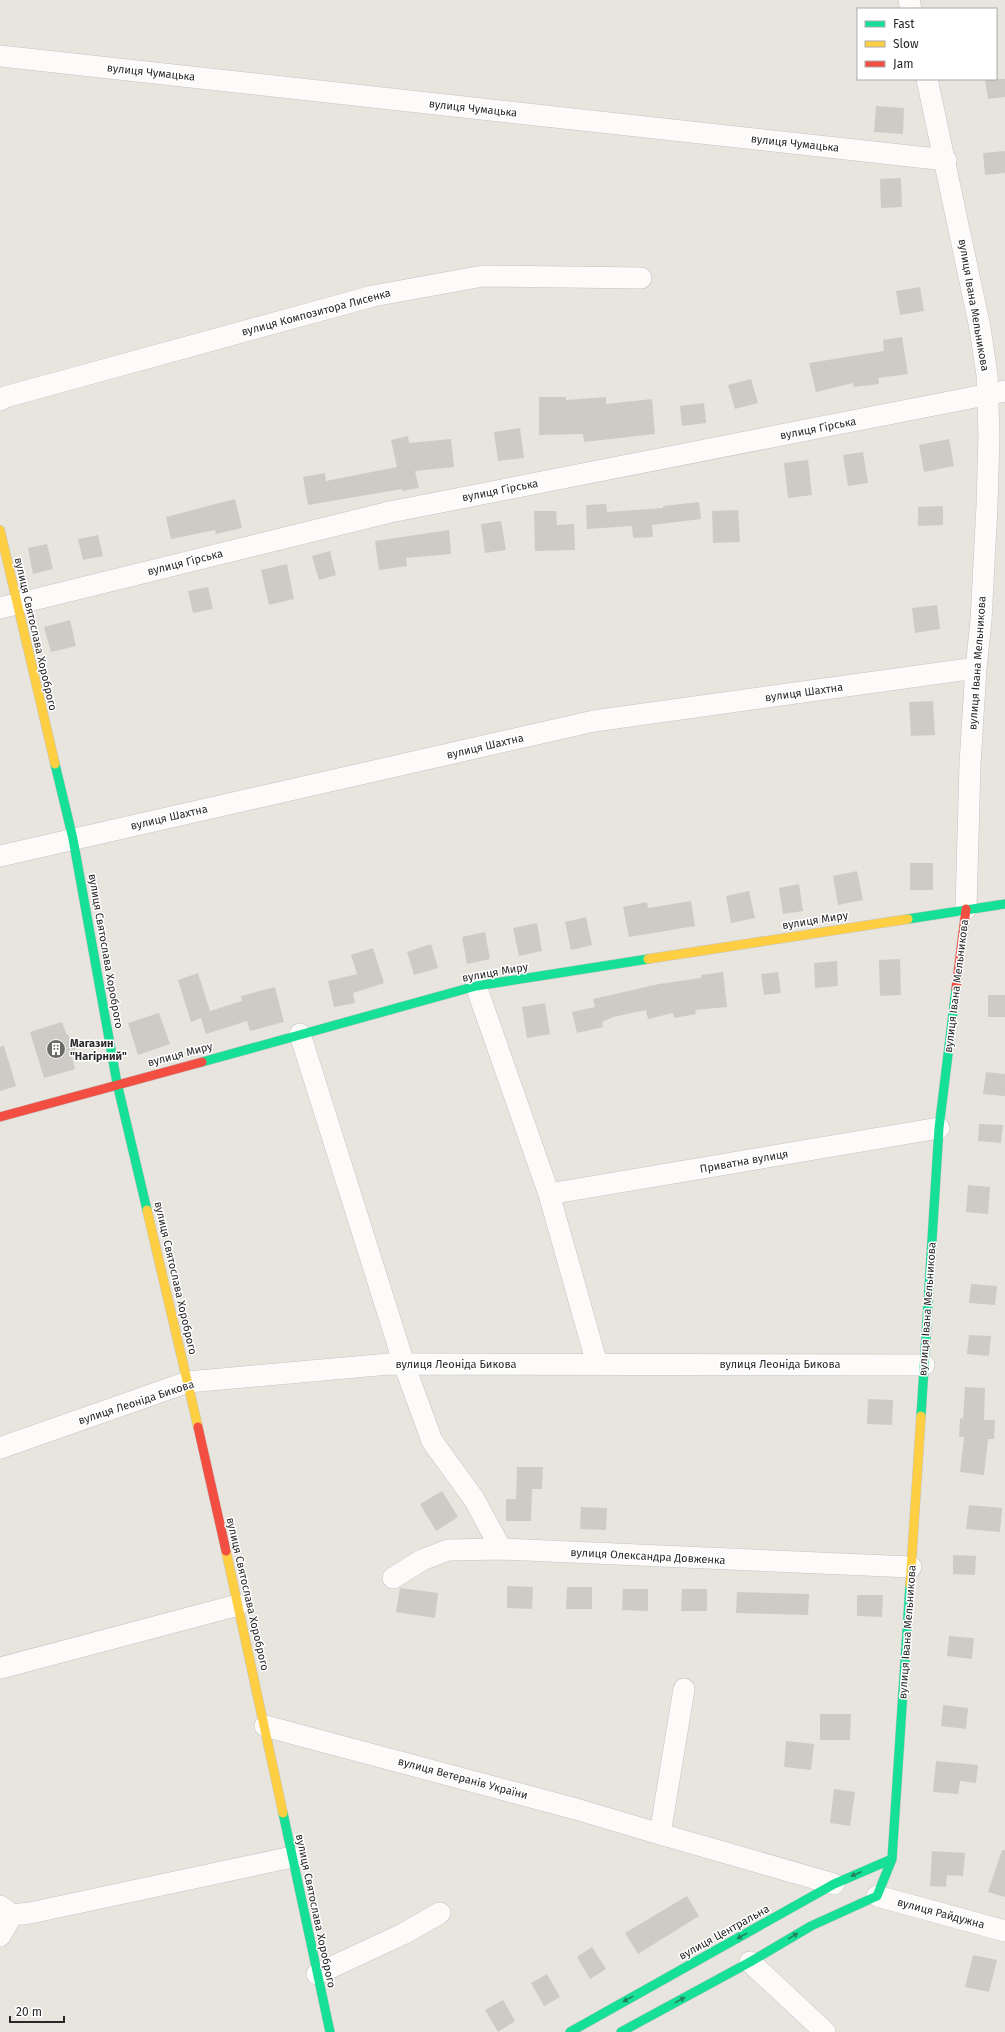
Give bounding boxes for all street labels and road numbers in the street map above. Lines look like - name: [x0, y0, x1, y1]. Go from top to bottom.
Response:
- street label: вулиця Чумацька: [106, 61, 196, 84]
- street label: вулиця Чумацька: [428, 97, 518, 120]
- street label: вулиця Чумацька: [750, 132, 840, 155]
- street label: вулиця Івана Мельникова: [955, 238, 992, 372]
- street label: вулиця Композитора Лисенка: [240, 286, 392, 339]
- street label: вулиця Гірська: [779, 415, 857, 442]
- street label: вулиця Гірська: [461, 477, 539, 504]
- street label: вулиця Гірська: [146, 547, 224, 578]
- street label: вулиця Святослава Хороброго: [12, 556, 60, 712]
- street label: вулиця Івана Мельникова: [966, 596, 989, 730]
- street label: вулиця Шахтна: [764, 681, 844, 704]
- street label: вулиця Шахтна: [445, 731, 525, 762]
- street label: вулиця Шахтна: [129, 802, 209, 833]
- street label: вулиця Святослава Хороброго: [85, 873, 126, 1030]
- street label: вулиця Миру: [781, 909, 850, 932]
- street label: вулиця Івана Мельникова: [942, 919, 971, 1053]
- street label: вулиця Миру: [461, 960, 530, 985]
- street label: вулиця Миру: [146, 1039, 215, 1069]
- street label: Приватна вулиця: [699, 1147, 789, 1176]
- street label: вулиця Святослава Хороброго: [152, 1200, 200, 1356]
- street label: вулиця Івана Мельникова: [916, 1242, 939, 1376]
- street label: вулиця Леоніда Бикова: [395, 1358, 517, 1371]
- street label: вулиця Леоніда Бикова: [719, 1358, 841, 1371]
- street label: вулиця Леоніда Бикова: [77, 1378, 196, 1427]
- street label: вулиця Святослава Хороброго: [224, 1516, 272, 1672]
- street label: вулиця Олександра Довженка: [570, 1546, 726, 1567]
- street label: вулиця Івана Мельникова: [896, 1565, 919, 1699]
- street label: вулиця Ветеранів України: [397, 1755, 529, 1802]
- street label: вулиця Святослава Хороброго: [293, 1833, 338, 1989]
- street label: вулиця Райдужна: [896, 1896, 986, 1931]
- street label: вулиця Центральна: [677, 1902, 772, 1963]

